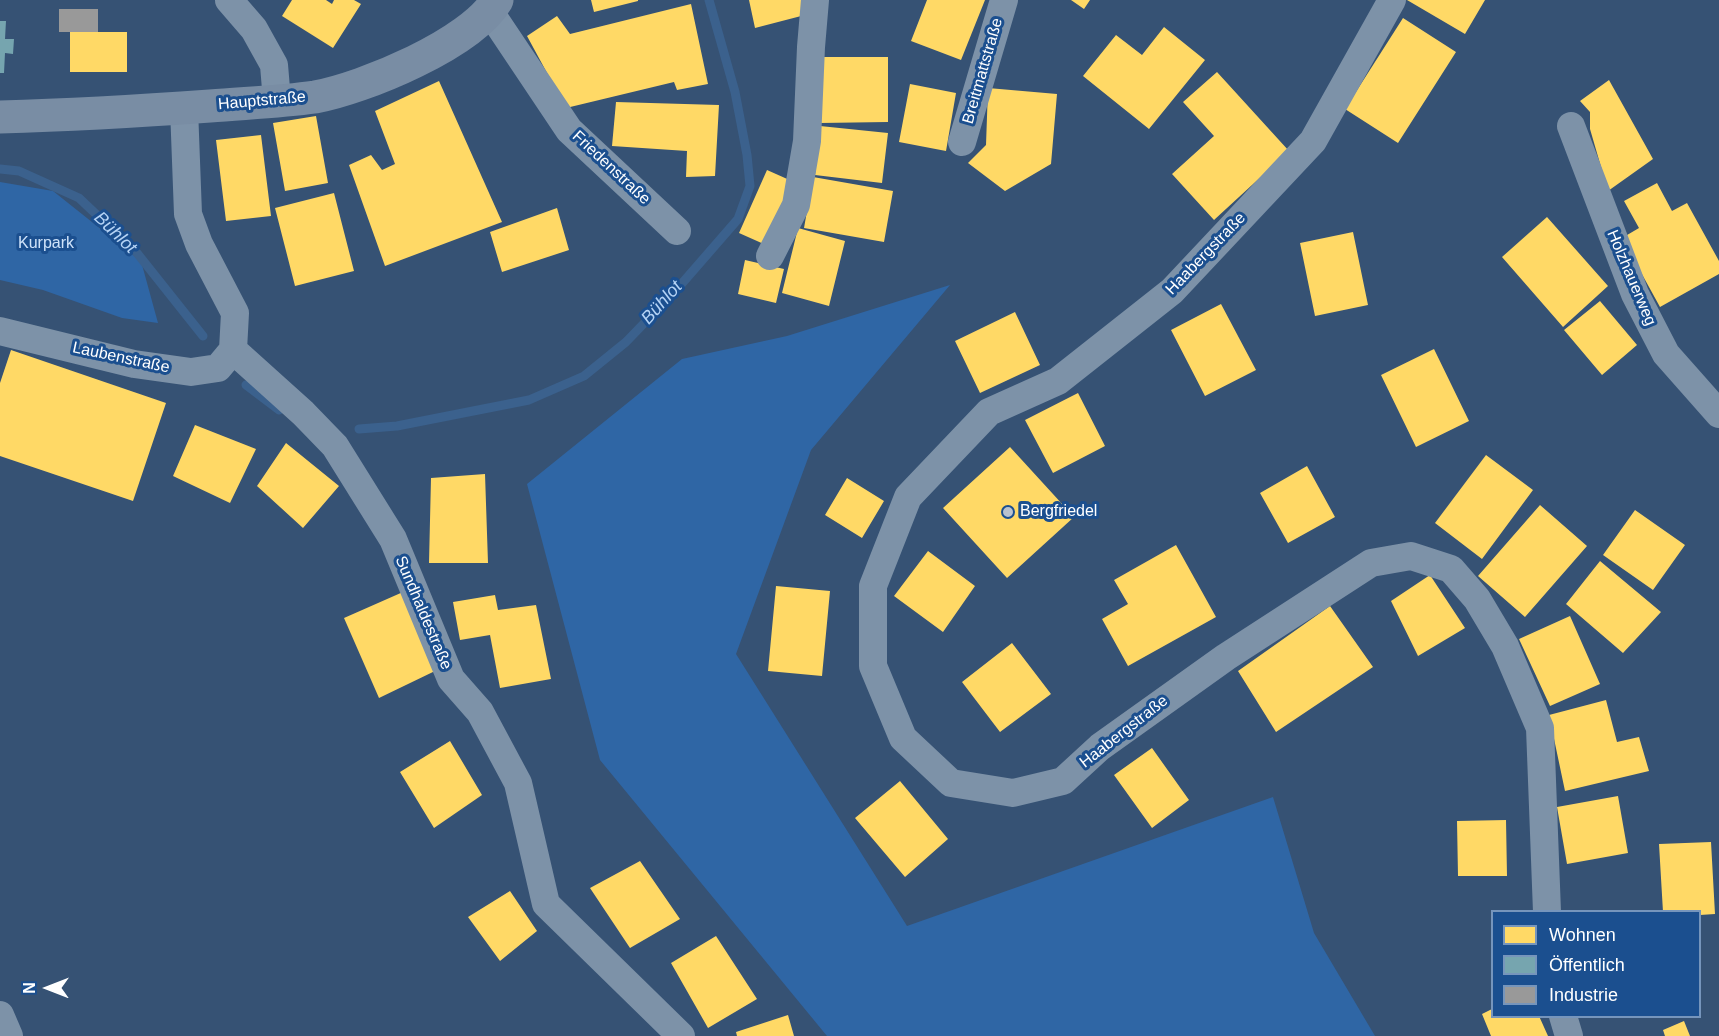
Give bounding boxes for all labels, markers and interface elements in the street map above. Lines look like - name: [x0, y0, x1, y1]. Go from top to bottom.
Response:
- street label: Breitmattstraße: [959, 16, 1007, 126]
- street label: Hauptstraße: [217, 88, 307, 114]
- street label: Friedenstraße: [568, 127, 654, 209]
- water label: Bühlot: [89, 208, 141, 258]
- street label: Haabergstraße: [1162, 209, 1250, 299]
- street label: Holzhauerweg: [1602, 227, 1660, 329]
- park label: Kurpark: [18, 234, 74, 254]
- water label: Bühlot: [637, 277, 687, 329]
- street label: Laubenstraße: [71, 338, 171, 378]
- place label: Bergfriedel: [1020, 502, 1097, 522]
- marker: Bergfriedel: [1001, 505, 1015, 519]
- street label: Sundhaldestraße: [390, 553, 456, 673]
- street label: Haabergstraße: [1076, 692, 1172, 772]
- legend: [1491, 910, 1701, 1018]
- text: Wohnen: [1549, 925, 1616, 945]
- text: Öffentlich: [1549, 955, 1625, 975]
- north arrow: [18, 958, 78, 1018]
- text: N: [21, 982, 38, 994]
- text: Industrie: [1549, 985, 1618, 1005]

